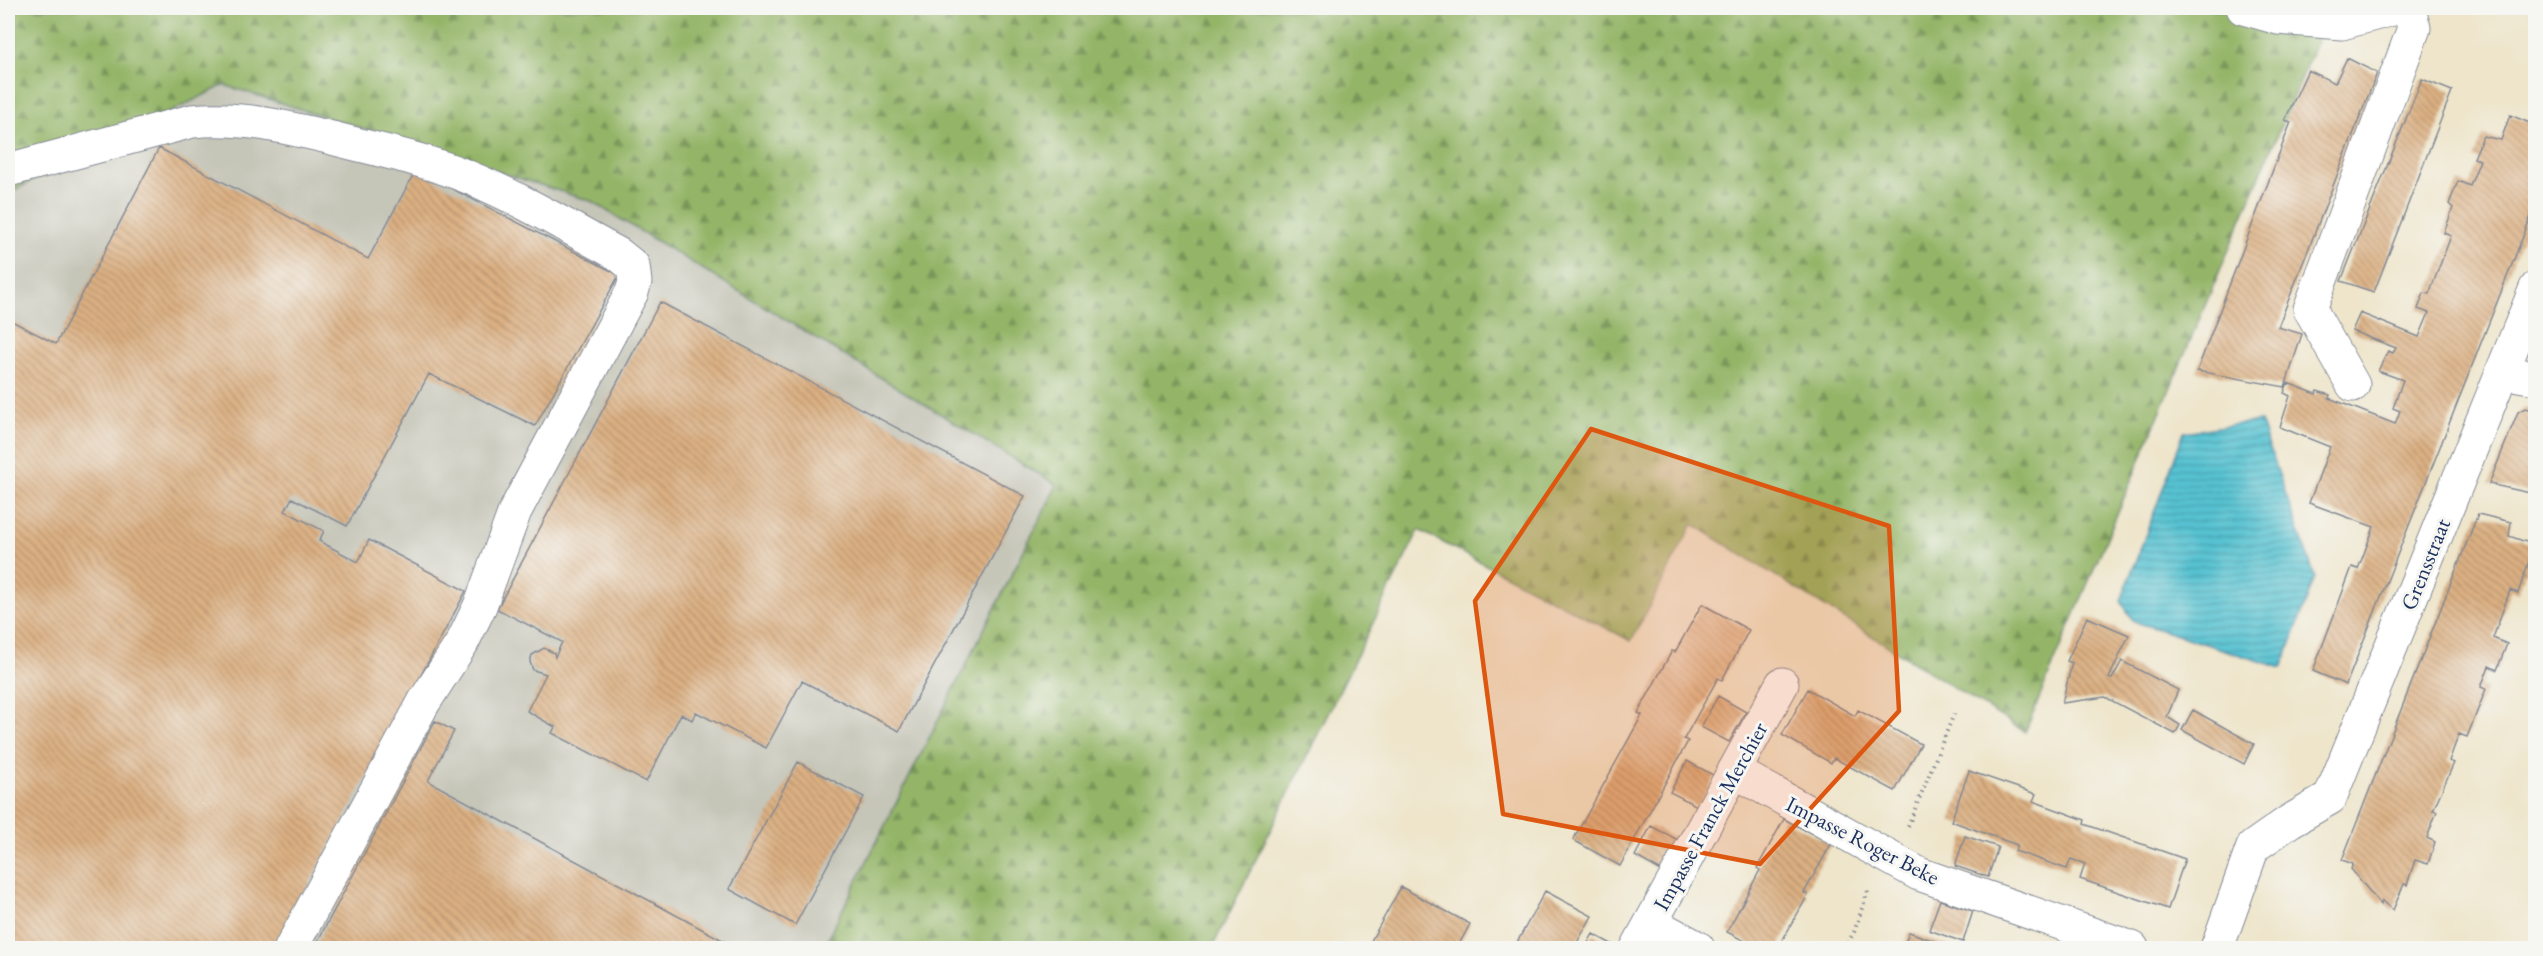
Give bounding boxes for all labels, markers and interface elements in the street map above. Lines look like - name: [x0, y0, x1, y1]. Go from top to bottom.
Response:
- street label: Grensstraat: [2394, 514, 2457, 614]
- street label: Impasse Franck Merchier: [1647, 716, 1775, 916]
- street label: Impasse Roger Beke: [1781, 789, 1945, 892]

